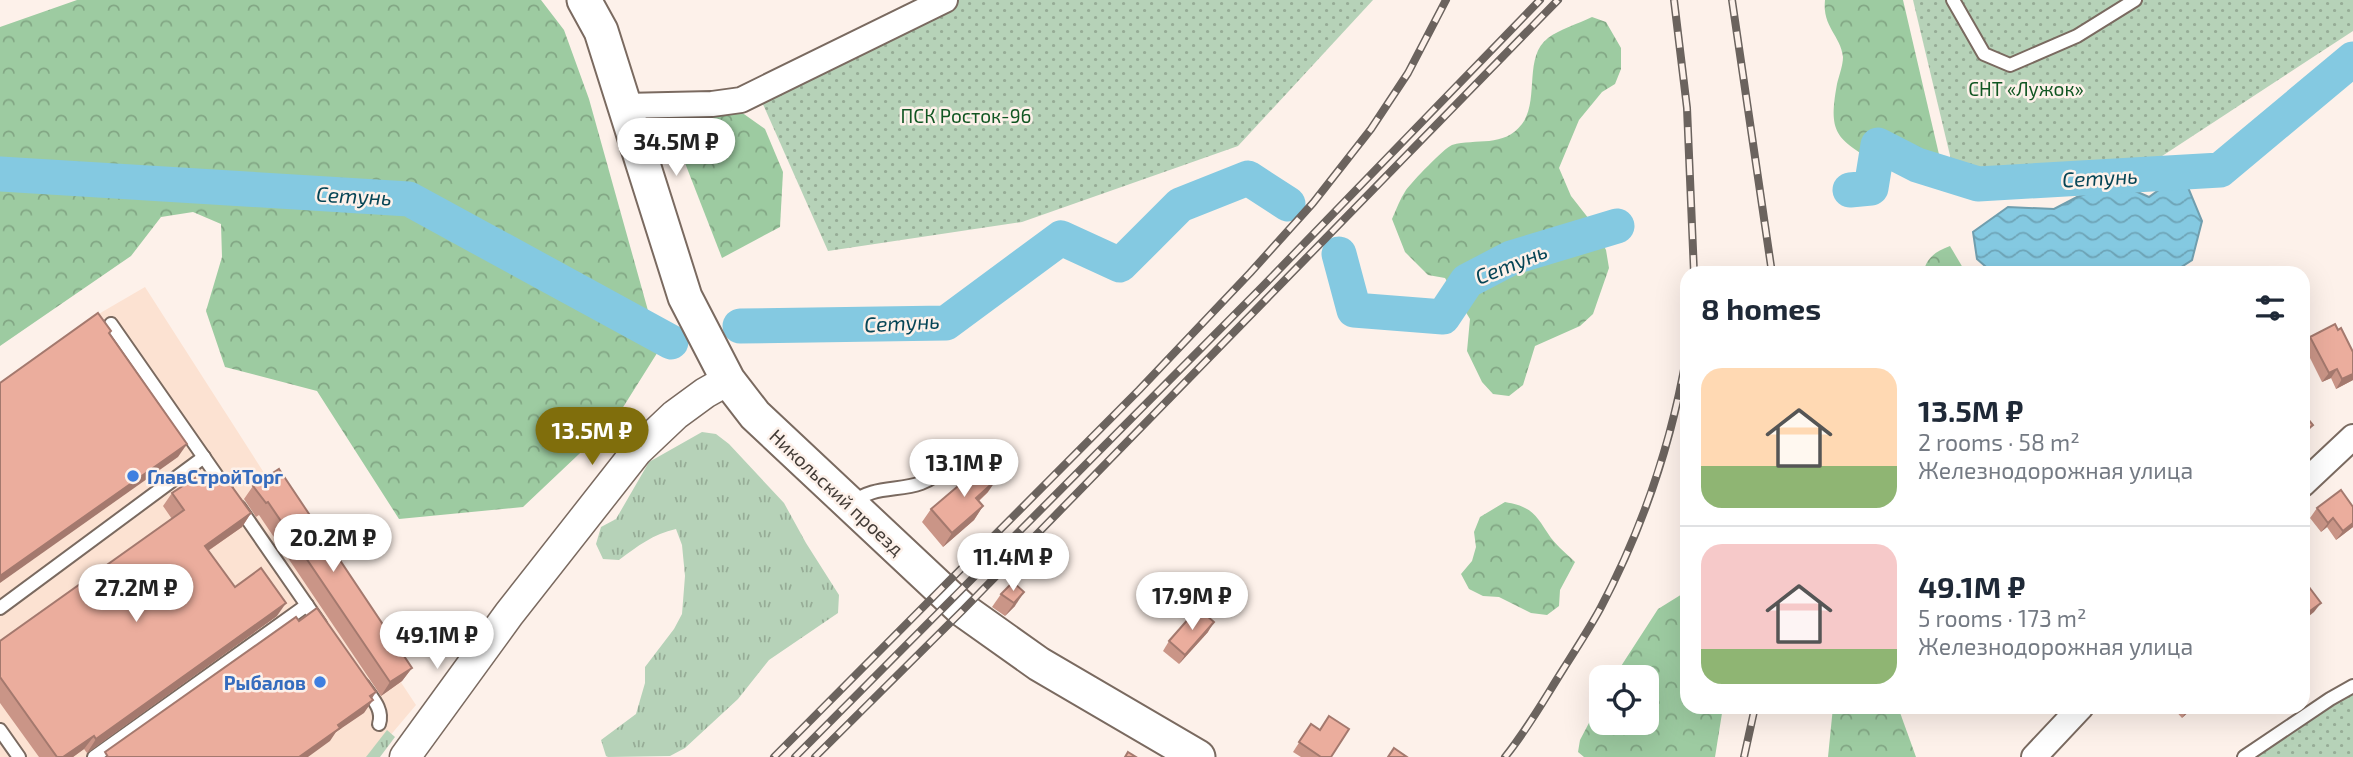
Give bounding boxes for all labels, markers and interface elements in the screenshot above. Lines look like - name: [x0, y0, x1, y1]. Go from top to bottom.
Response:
- park label: СНТ «Лужок»: [1968, 77, 2084, 101]
- park label: ПСК Росток-96: [901, 104, 1031, 127]
- pin: 34.5M ₽: [611, 118, 741, 178]
- text: 34.5M ₽: [633, 127, 719, 155]
- water label: Сетунь: [2062, 163, 2138, 191]
- water label: Сетунь: [316, 181, 392, 209]
- water label: Сетунь: [1471, 237, 1551, 289]
- icon: filters: [2251, 289, 2289, 327]
- text: 8 homes: [1701, 290, 1821, 326]
- water label: Сетунь: [864, 308, 940, 336]
- text: 13.5M ₽: [1918, 392, 2024, 428]
- icon: home: [1757, 396, 1841, 480]
- pin: 13.5M ₽: [527, 407, 657, 467]
- text: 13.5M ₽: [552, 416, 632, 444]
- street label: Никольский проезд: [765, 424, 909, 560]
- text: 2 rooms · 58 m²: [1918, 428, 2080, 456]
- pin: 13.1M ₽: [899, 440, 1029, 499]
- text: 13.1M ₽: [925, 448, 1003, 476]
- text: Железнодорожная улица: [1918, 456, 2193, 484]
- place label: ГлавСтройТорг: [147, 465, 283, 488]
- marker: ГлавСтройТорг: [125, 468, 141, 484]
- pin: 20.2M ₽: [268, 514, 398, 574]
- text: 20.2M ₽: [290, 523, 376, 551]
- pin: 11.4M ₽: [948, 534, 1078, 593]
- text: 11.4M ₽: [973, 542, 1053, 570]
- pin: 27.2M ₽: [71, 564, 201, 624]
- text: 49.1M ₽: [1918, 568, 2025, 604]
- pin: 17.9M ₽: [1127, 572, 1257, 632]
- icon: home: [1757, 572, 1841, 656]
- text: 27.2M ₽: [94, 573, 178, 601]
- text: 17.9M ₽: [1152, 581, 1232, 609]
- text: 5 rooms · 173 m²: [1918, 604, 2087, 632]
- pin: 49.1M ₽: [372, 612, 502, 671]
- text: 49.1M ₽: [396, 620, 478, 648]
- text: Железнодорожная улица: [1918, 632, 2193, 660]
- map controls: [1589, 665, 1659, 735]
- button: locate: [1589, 665, 1659, 735]
- place label: Рыбалов: [224, 671, 306, 694]
- marker: Рыбалов: [312, 674, 328, 690]

